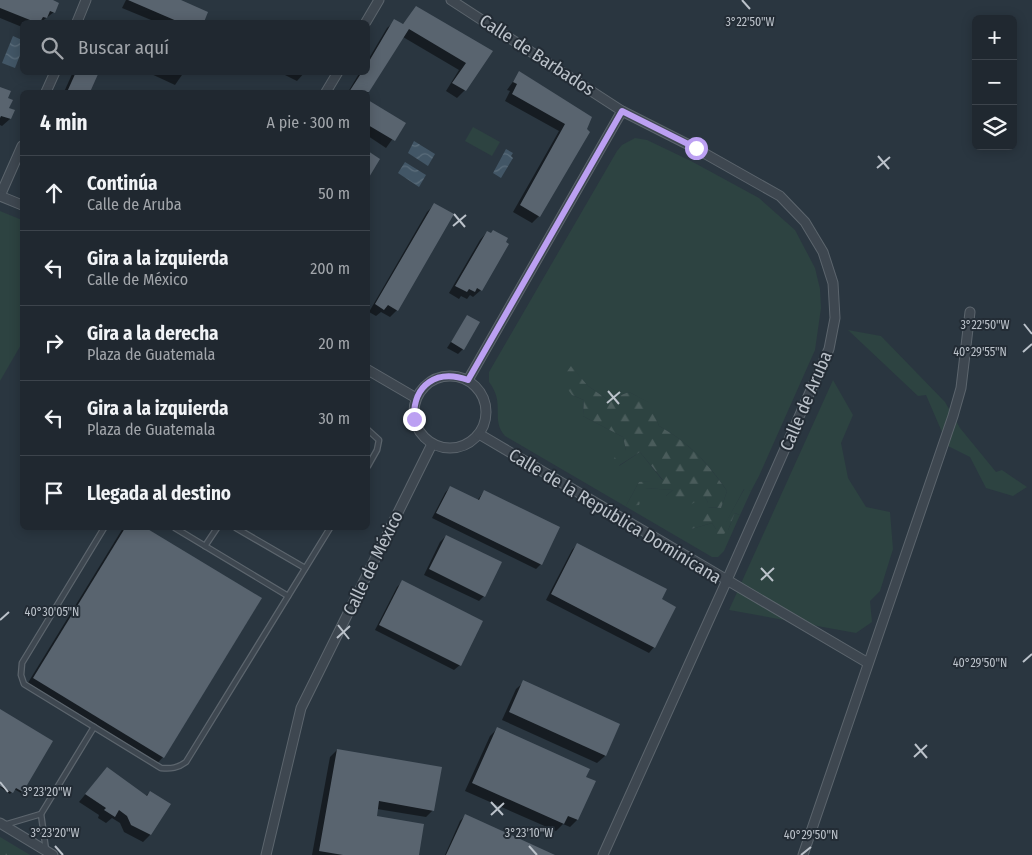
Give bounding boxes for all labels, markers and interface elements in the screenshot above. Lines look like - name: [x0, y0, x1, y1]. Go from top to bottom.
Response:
- street label: Calle de Barbados: [475, 10, 599, 101]
- text: 3°22'50"W: [725, 15, 775, 29]
- map controls: [972, 15, 1017, 150]
- button: +: [972, 15, 1017, 60]
- search box: [20, 20, 370, 75]
- icon: search: [38, 34, 66, 62]
- text: Buscar aquí: [78, 36, 169, 59]
- button: −: [972, 60, 1017, 105]
- button: layers: [972, 105, 1017, 150]
- text: 4 min: [40, 110, 88, 136]
- text: A pie · 300 m: [267, 113, 350, 132]
- route start: [685, 137, 708, 160]
- text: Continúa: [87, 172, 158, 195]
- icon: ahead: [40, 179, 68, 207]
- text: 50 m: [318, 184, 350, 203]
- text: Calle de Aruba: [87, 195, 182, 214]
- text: Gira a la izquierda: [87, 247, 229, 270]
- icon: left: [40, 254, 68, 282]
- text: 200 m: [310, 259, 350, 278]
- text: Calle de México: [87, 270, 188, 289]
- text: 3°22'50"W: [960, 318, 1010, 332]
- text: Gira a la derecha: [87, 322, 219, 345]
- icon: right: [40, 329, 68, 357]
- text: 20 m: [319, 334, 350, 353]
- text: Plaza de Guatemala: [87, 345, 215, 364]
- text: 40°29'55"N: [953, 345, 1007, 359]
- street label: Calle de Aruba: [775, 348, 837, 454]
- text: Gira a la izquierda: [87, 397, 229, 420]
- icon: left: [40, 404, 68, 432]
- route end: [403, 408, 426, 431]
- text: 30 m: [318, 409, 350, 428]
- text: Plaza de Guatemala: [87, 420, 215, 439]
- street label: Calle de la República Dominicana: [505, 444, 726, 588]
- icon: arrive: [40, 479, 68, 507]
- text: Llegada al destino: [87, 482, 231, 505]
- street label: Calle de México: [338, 507, 408, 619]
- text: 40°30'05"N: [25, 605, 79, 619]
- text: 40°29'50"N: [953, 656, 1007, 670]
- text: 3°23'20"W: [22, 785, 72, 799]
- text: 3°23'20"W: [30, 826, 80, 840]
- text: 3°23'10"W: [505, 826, 553, 840]
- text: 40°29'50"N: [784, 828, 838, 842]

